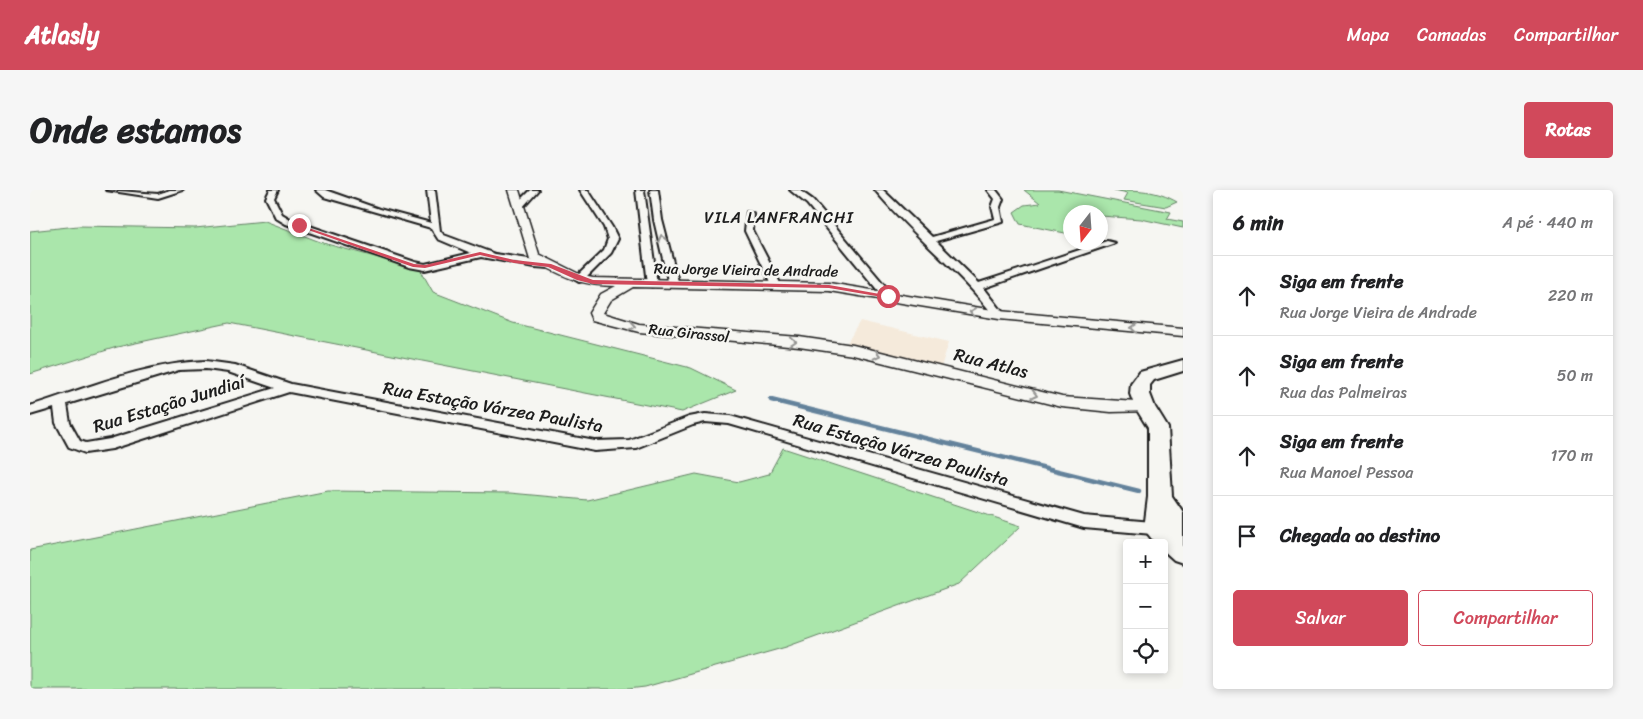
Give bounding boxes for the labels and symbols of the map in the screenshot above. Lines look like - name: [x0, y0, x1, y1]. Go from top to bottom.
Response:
- district label: VILA LANFRANCHI: [704, 203, 854, 232]
- north arrow: [1063, 205, 1108, 250]
- route end: [288, 214, 311, 237]
- one-way arrow: [657, 233, 668, 242]
- street label: Rua Jorge Vieira de Andrade: [653, 255, 839, 285]
- route start: [877, 285, 900, 308]
- one-way arrow: [968, 307, 977, 317]
- street label: Rua Girassol: [648, 316, 731, 350]
- one-way arrow: [627, 321, 636, 331]
- one-way arrow: [1130, 322, 1138, 333]
- one-way arrow: [790, 336, 798, 347]
- street label: Rua Atlas: [950, 338, 1032, 388]
- one-way arrow: [872, 349, 881, 360]
- street label: Rua Estação Jundiaí: [89, 365, 251, 442]
- street label: Rua Estação Várzea Paulista: [380, 372, 606, 442]
- one-way arrow: [1030, 389, 1039, 400]
- street label: Rua Estação Várzea Paulista: [789, 404, 1013, 496]

